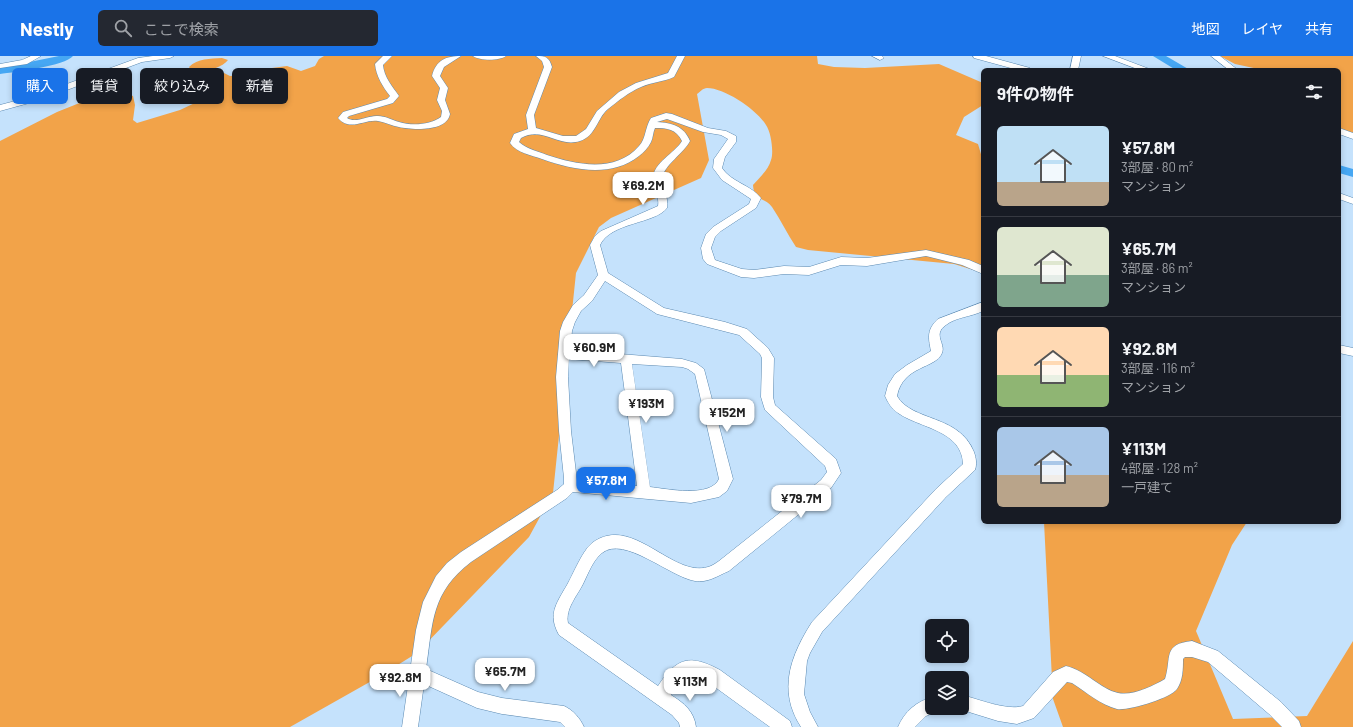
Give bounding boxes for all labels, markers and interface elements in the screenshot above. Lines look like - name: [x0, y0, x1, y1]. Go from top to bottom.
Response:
- search box: [98, 10, 378, 46]
- text: Nestly: [20, 17, 74, 40]
- icon: search: [112, 17, 134, 39]
- text: ここで検索: [144, 20, 219, 38]
- text: 地図: [1191, 20, 1219, 37]
- text: レイヤ: [1241, 20, 1283, 37]
- text: 共有: [1305, 20, 1333, 37]
- chip: 購入: [12, 68, 68, 104]
- chip: 賃貸: [76, 68, 132, 104]
- chip: 絞り込み: [140, 68, 224, 104]
- chip: 新着: [232, 68, 288, 104]
- icon: filters: [1303, 81, 1325, 103]
- text: 9件の物件: [997, 83, 1074, 103]
- text: ¥57.8M: [1121, 137, 1175, 157]
- icon: home: [1029, 142, 1077, 190]
- text: 3部屋 · 80 m²: [1121, 159, 1193, 175]
- pin: ¥69.2M: [610, 172, 676, 206]
- text: ¥69.2M: [622, 177, 664, 193]
- text: マンション: [1121, 178, 1186, 194]
- text: ¥65.7M: [1121, 238, 1176, 258]
- icon: home: [1029, 243, 1077, 291]
- text: 3部屋 · 86 m²: [1121, 260, 1193, 276]
- text: マンション: [1121, 279, 1186, 295]
- pin: ¥60.9M: [561, 334, 627, 368]
- text: ¥92.8M: [1121, 338, 1177, 358]
- text: ¥60.9M: [572, 339, 616, 355]
- icon: home: [1029, 343, 1077, 391]
- text: 3部屋 · 116 m²: [1121, 360, 1195, 376]
- text: マンション: [1121, 379, 1186, 395]
- pin: ¥193M: [618, 390, 674, 424]
- text: ¥193M: [628, 395, 664, 411]
- pin: ¥152M: [699, 399, 755, 433]
- text: ¥152M: [708, 404, 746, 420]
- text: ¥113M: [1121, 438, 1166, 458]
- icon: home: [1029, 443, 1077, 491]
- text: 4部屋 · 128 m²: [1121, 460, 1198, 476]
- pin: ¥57.8M: [573, 467, 639, 501]
- text: ¥57.8M: [585, 472, 627, 488]
- text: 一戸建て: [1121, 479, 1173, 495]
- pin: ¥79.7M: [768, 485, 834, 519]
- text: ¥79.7M: [780, 490, 822, 506]
- map controls: [925, 619, 969, 715]
- button: locate: [925, 619, 969, 663]
- pin: ¥65.7M: [472, 658, 538, 692]
- text: ¥65.7M: [484, 663, 526, 679]
- pin: ¥92.8M: [367, 664, 433, 698]
- pin: ¥113M: [662, 668, 718, 702]
- text: ¥92.8M: [379, 669, 421, 685]
- button: layers: [925, 671, 969, 715]
- text: ¥113M: [673, 673, 707, 689]

